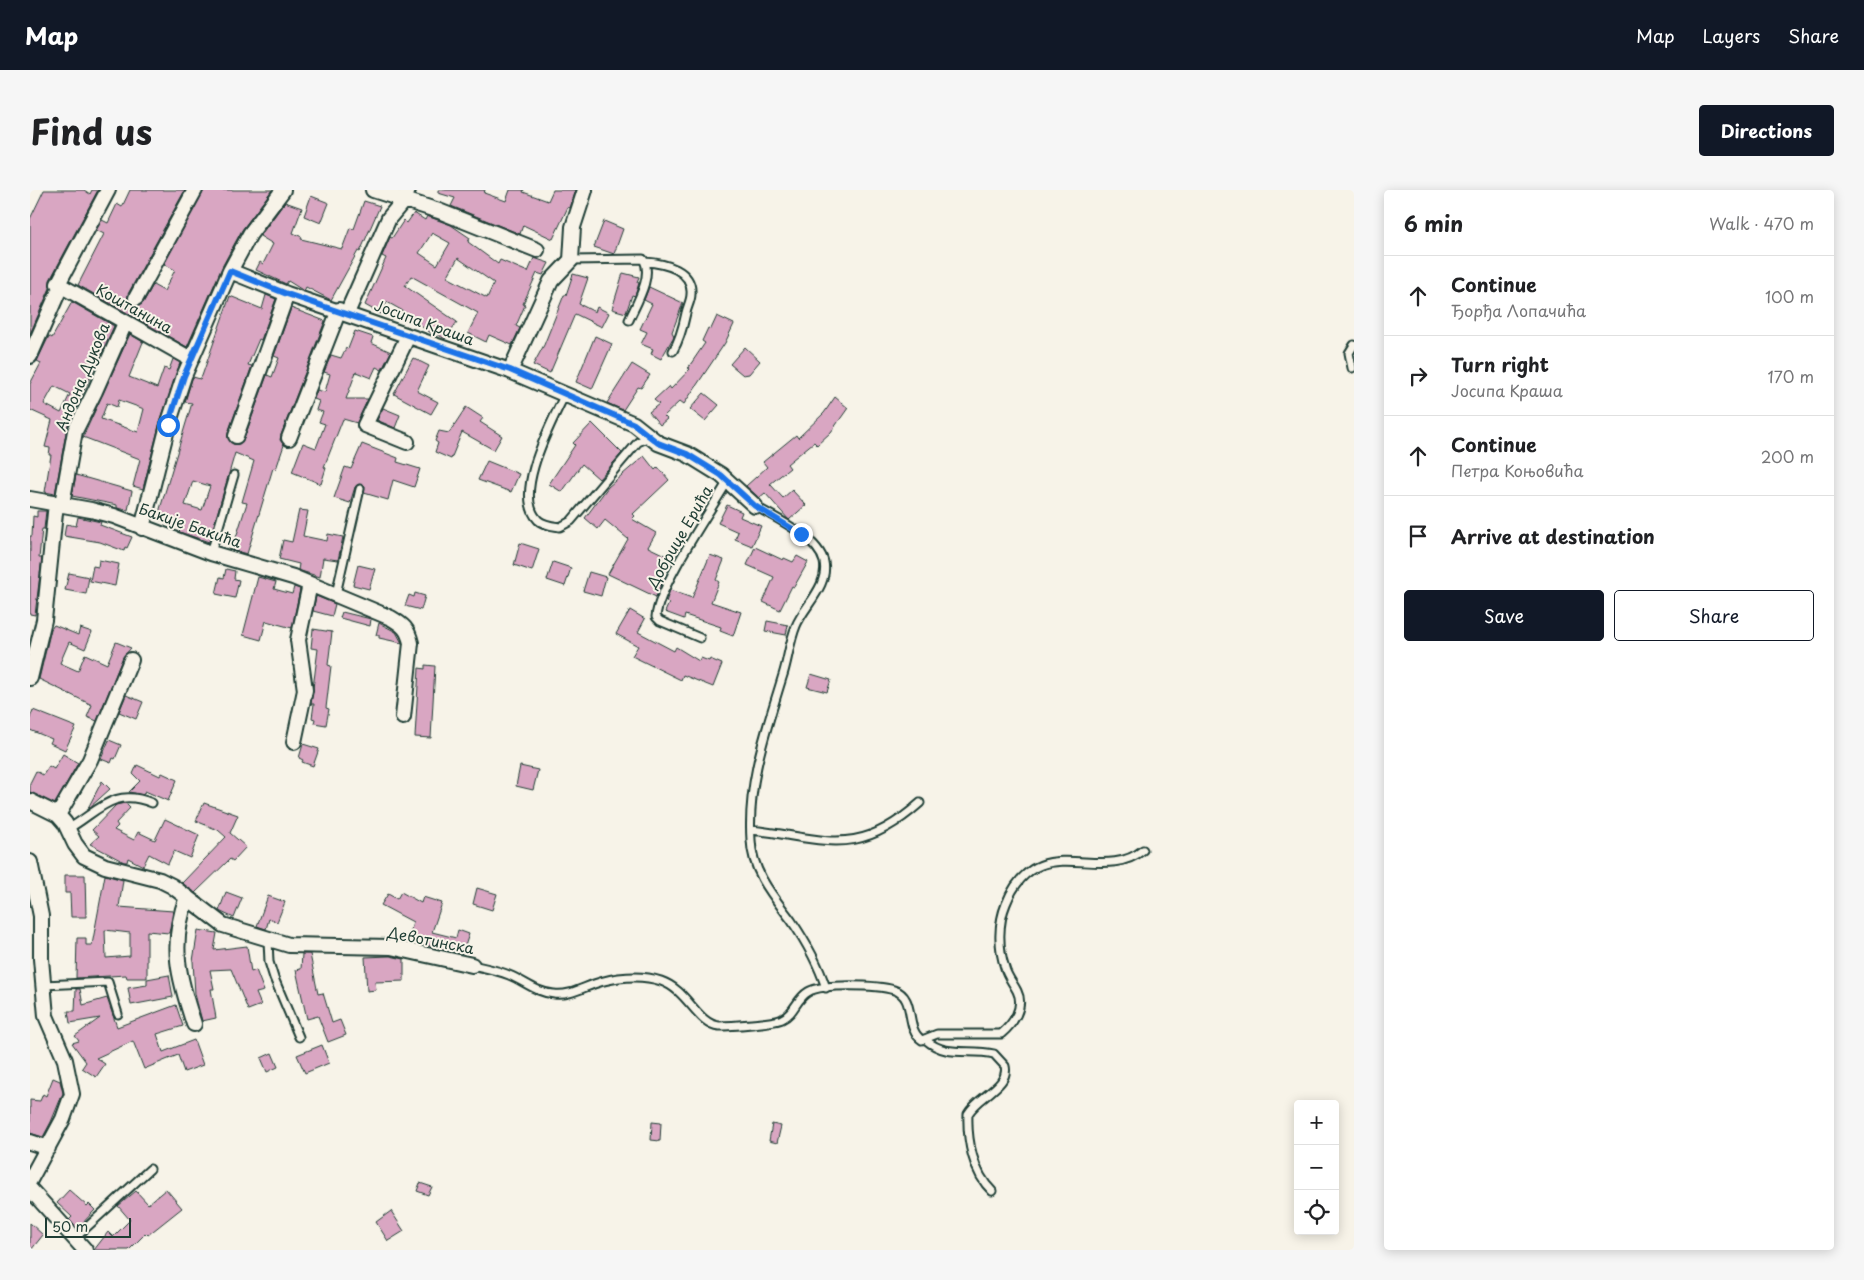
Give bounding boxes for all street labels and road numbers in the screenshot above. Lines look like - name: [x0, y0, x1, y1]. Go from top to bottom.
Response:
- street label: Коштанина: [92, 277, 178, 338]
- street label: Јосипа Краша: [371, 293, 478, 351]
- street label: Андона Дукова: [48, 318, 115, 434]
- street label: Добрице Ерића: [639, 480, 718, 593]
- street label: Бакије Бакића: [136, 496, 245, 553]
- street label: Девотинска: [385, 920, 477, 959]

